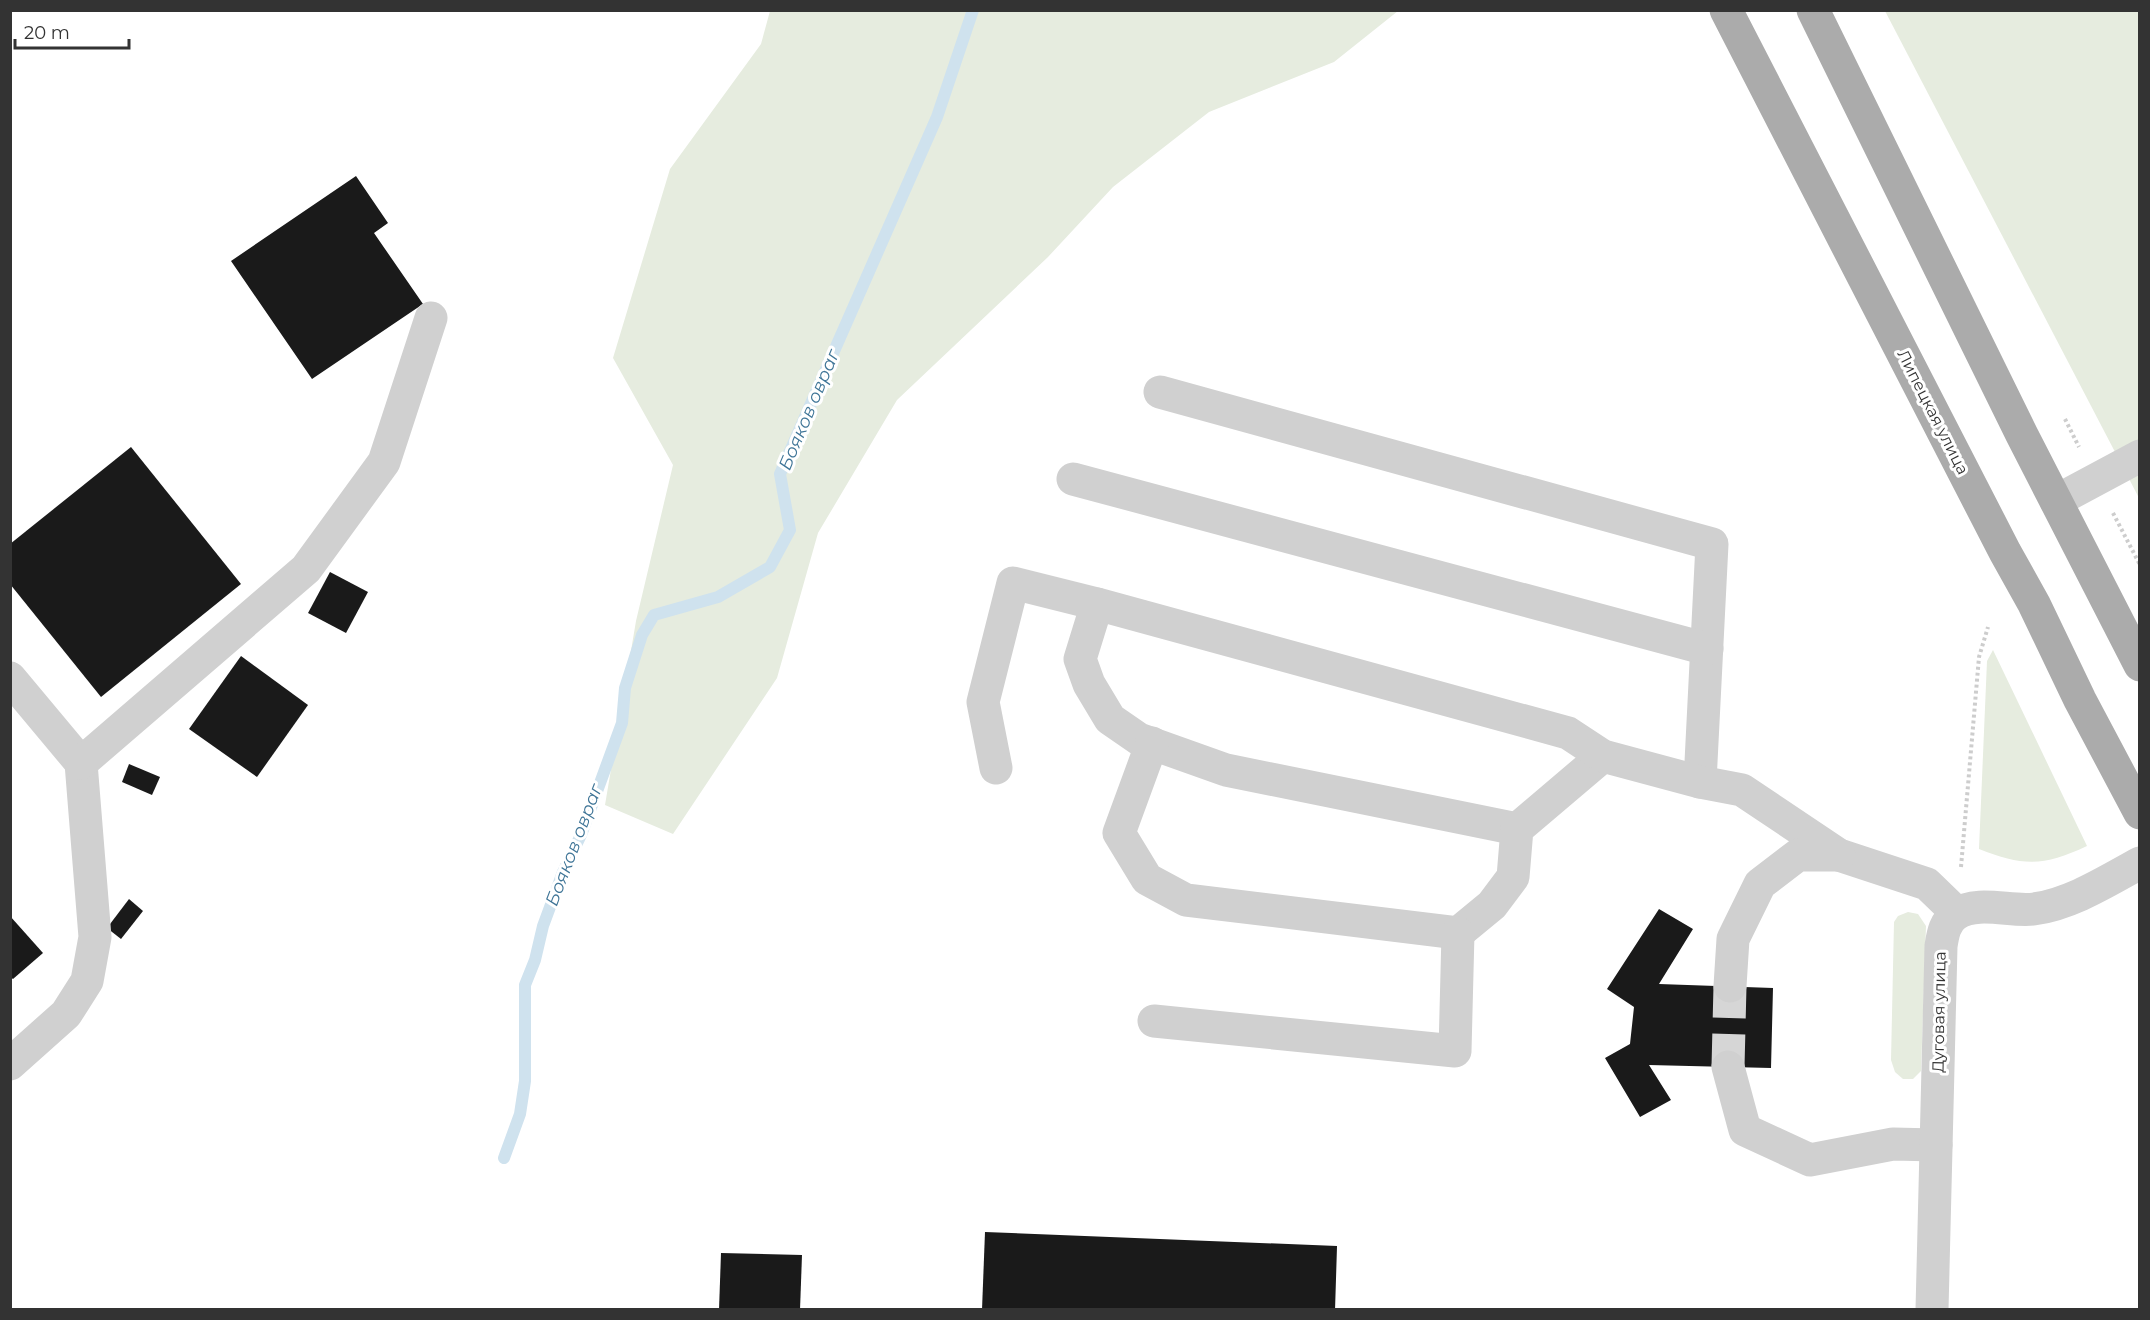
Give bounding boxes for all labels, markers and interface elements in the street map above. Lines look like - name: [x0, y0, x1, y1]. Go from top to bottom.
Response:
- scale bar: [15, 12, 129, 50]
- text: 20 m: [24, 22, 70, 44]
- water label: Бояков овраг: [774, 345, 845, 473]
- street label: Липецкая улица: [1893, 346, 1973, 478]
- water label: Бояков овраг: [541, 780, 608, 909]
- street label: Дуговая улица: [1928, 951, 1950, 1073]

